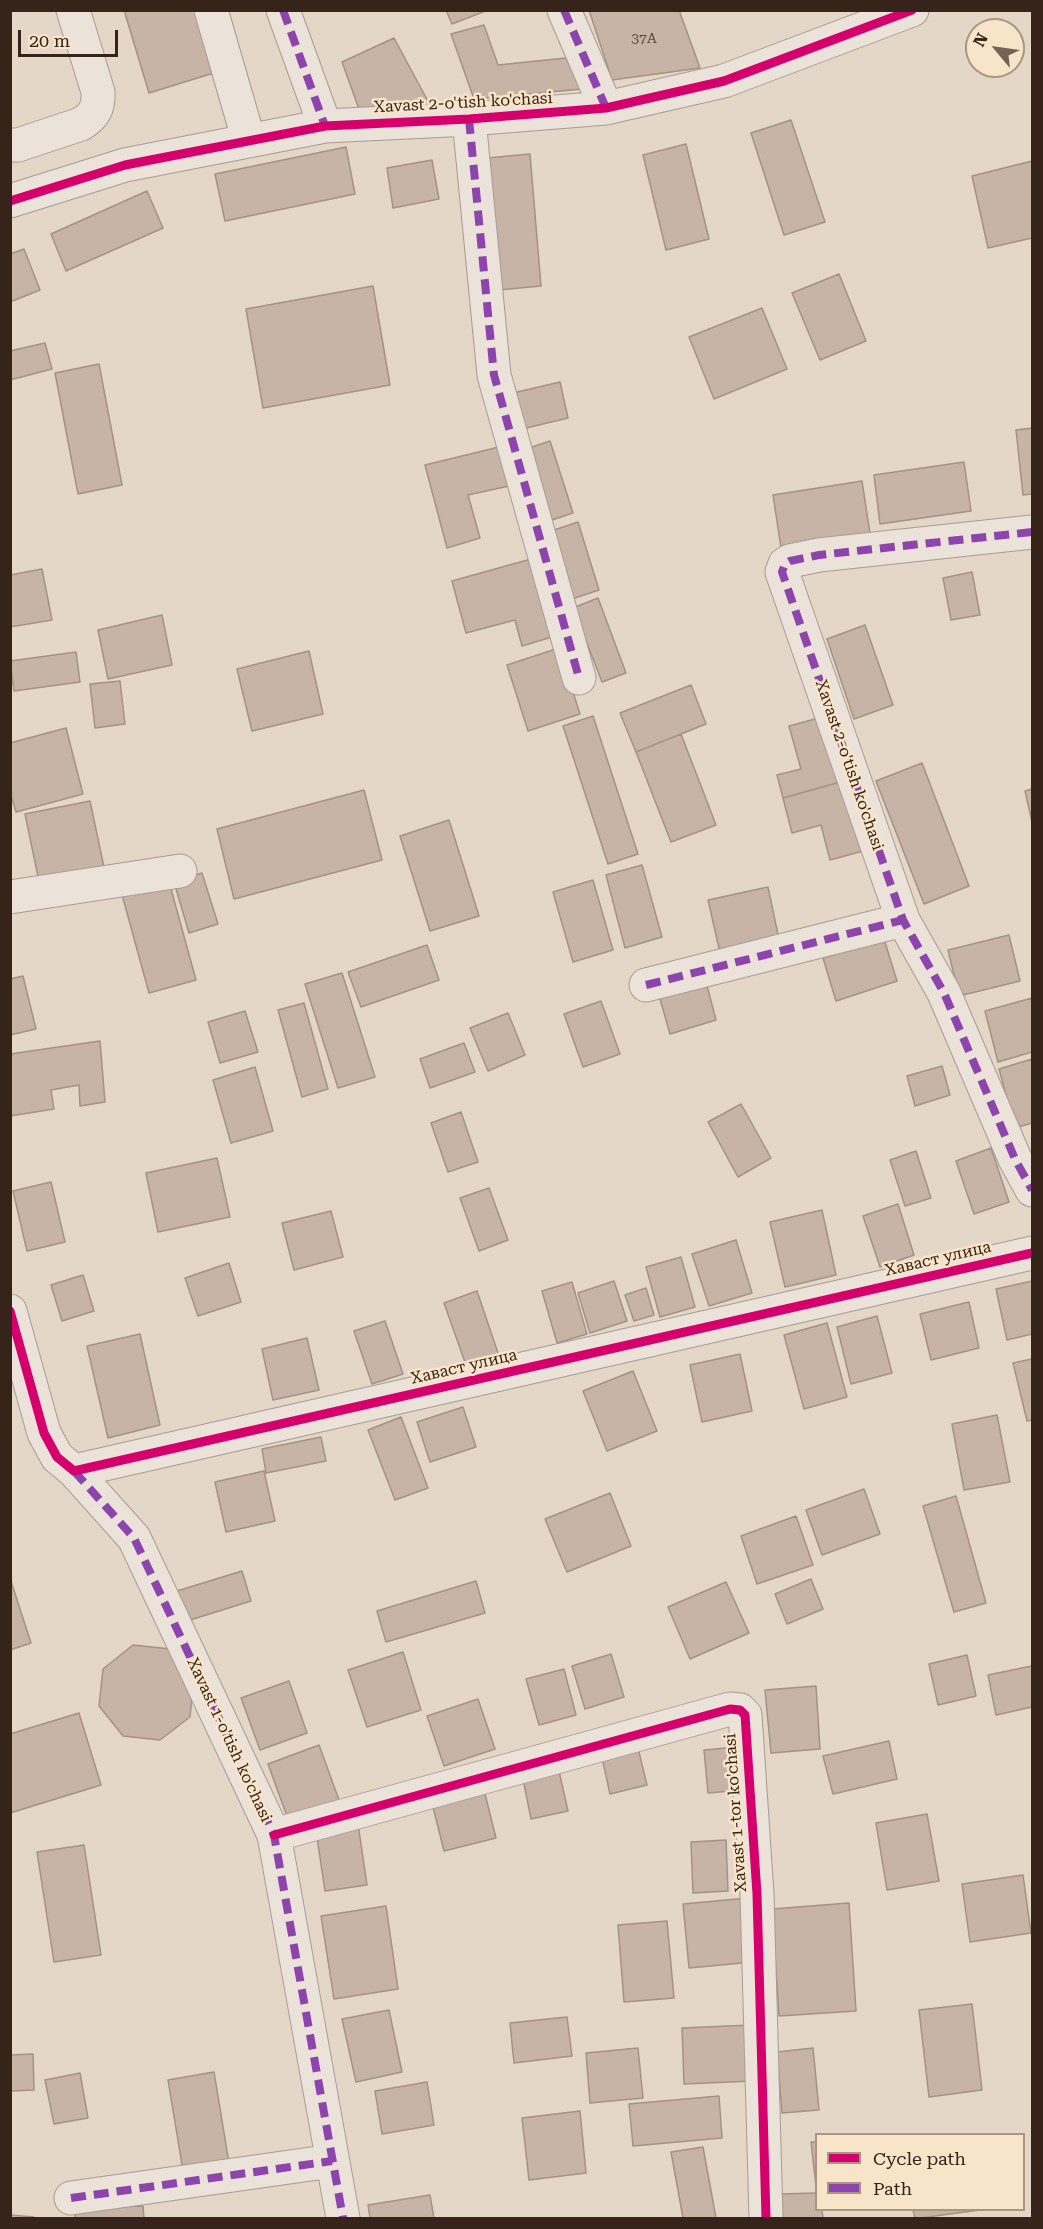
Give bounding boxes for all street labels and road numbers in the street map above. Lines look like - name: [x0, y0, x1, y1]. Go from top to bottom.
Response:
- street label: Xavast 2-o'tish ko'chasi: [373, 89, 553, 117]
- street label: Xavast 2-o'tish ko'chasi: [811, 677, 887, 853]
- street label: Хаваст улица: [883, 1237, 993, 1281]
- street label: Хаваст улица: [409, 1345, 519, 1389]
- street label: Xavast 1-o'tish ko'chasi: [182, 1655, 276, 1825]
- street label: Xavast 1-tor ko'chasi: [721, 1733, 751, 1893]

